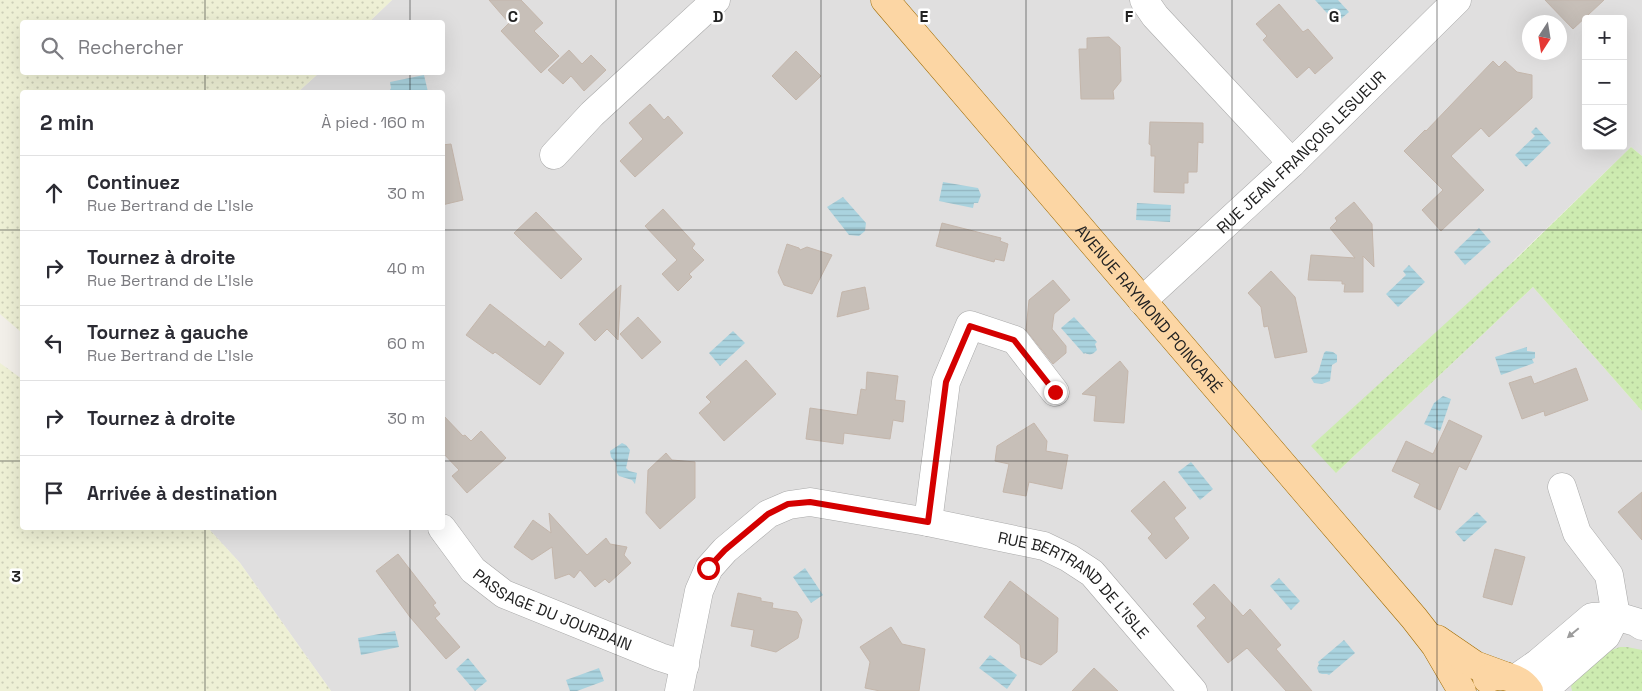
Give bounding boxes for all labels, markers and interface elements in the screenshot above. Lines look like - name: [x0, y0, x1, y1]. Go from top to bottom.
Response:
- text: C: [508, 6, 518, 27]
- text: D: [713, 6, 723, 27]
- text: E: [920, 6, 929, 27]
- text: F: [1125, 6, 1134, 27]
- text: G: [1329, 6, 1339, 27]
- north arrow: [1522, 15, 1567, 60]
- map controls: [1582, 15, 1627, 150]
- button: +: [1582, 15, 1627, 60]
- search box: [20, 20, 445, 75]
- icon: search: [38, 34, 66, 62]
- text: Rechercher: [78, 35, 184, 60]
- button: −: [1582, 60, 1627, 105]
- street label: RUE JEAN-FRANÇOIS LESUEUR: [1212, 66, 1390, 238]
- button: layers: [1582, 105, 1627, 150]
- text: 2 min: [40, 109, 94, 136]
- text: À pied · 160 m: [321, 112, 425, 133]
- text: Continuez: [87, 170, 180, 195]
- icon: ahead: [40, 179, 68, 207]
- text: 30 m: [387, 183, 425, 204]
- text: Rue Bertrand de L'Isle: [87, 195, 254, 216]
- street label: AVENUE RAYMOND POINCARÉ: [1071, 220, 1227, 397]
- text: Tournez à droite: [87, 245, 236, 270]
- icon: right: [40, 254, 68, 282]
- text: 40 m: [387, 258, 425, 279]
- text: Rue Bertrand de L'Isle: [87, 270, 254, 291]
- text: Tournez à gauche: [87, 320, 249, 345]
- icon: left: [40, 329, 68, 357]
- text: 60 m: [387, 333, 425, 354]
- text: Rue Bertrand de L'Isle: [87, 345, 254, 366]
- route end: [1044, 381, 1067, 404]
- icon: right: [40, 404, 68, 432]
- text: Tournez à droite: [87, 406, 236, 431]
- text: 30 m: [387, 408, 425, 429]
- icon: arrive: [40, 479, 68, 507]
- text: Arrivée à destination: [87, 481, 277, 506]
- street label: RUE BERTRAND DE L'ISLE: [996, 526, 1154, 643]
- route start: [697, 557, 720, 580]
- street label: PASSAGE DU JOURDAIN: [469, 564, 635, 655]
- text: 3: [11, 566, 21, 587]
- one-way arrow: [1567, 627, 1580, 638]

